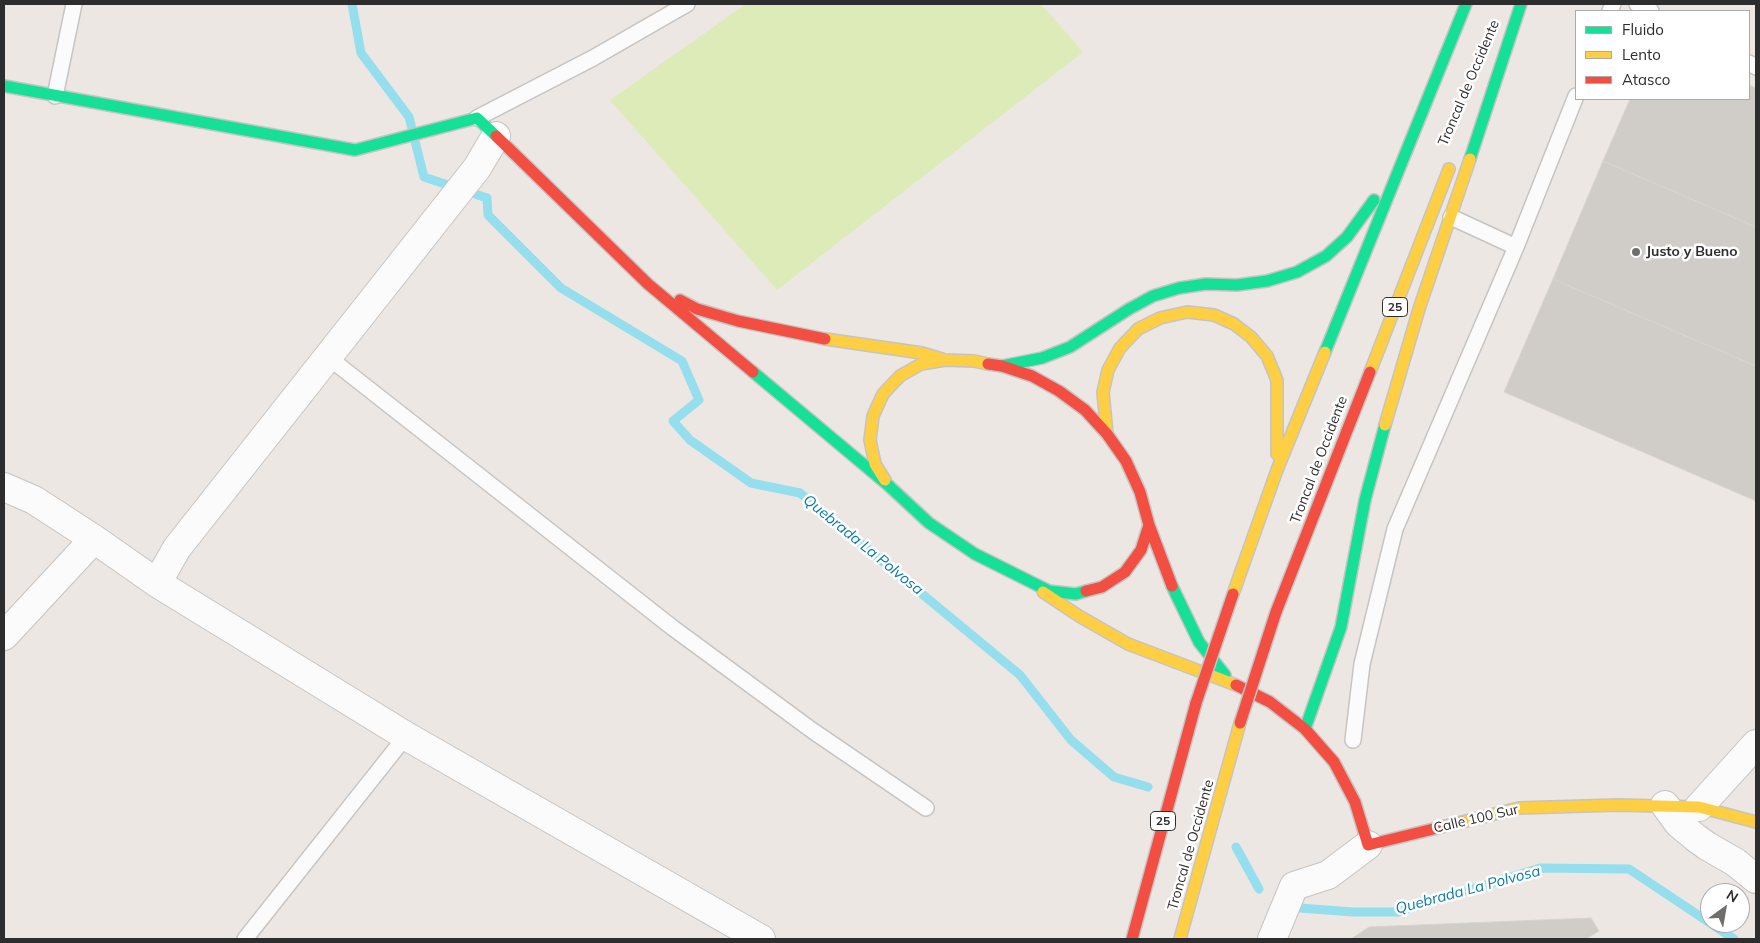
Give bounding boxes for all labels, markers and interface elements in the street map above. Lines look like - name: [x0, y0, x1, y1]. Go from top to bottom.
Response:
- legend: [1575, 10, 1750, 100]
- street label: Troncal de Occidente: [1435, 18, 1503, 148]
- text: Fluido: [1622, 20, 1664, 39]
- text: Lento: [1622, 45, 1661, 64]
- text: Atasco: [1622, 70, 1670, 89]
- place label: Justo y Bueno: [1646, 244, 1738, 260]
- marker: Justo y Bueno: [1630, 246, 1642, 258]
- road number: 25: [1382, 298, 1408, 316]
- street label: Troncal de Occidente: [1287, 394, 1351, 526]
- water label: Quebrada La Polvosa: [799, 491, 927, 599]
- street label: Troncal de Occidente: [1164, 778, 1218, 912]
- street label: Calle 100 Sur: [1432, 801, 1520, 837]
- road number: 25: [1150, 811, 1176, 830]
- water label: Quebrada La Polvosa: [1394, 862, 1542, 918]
- north arrow: [1700, 883, 1750, 933]
- text: N: [1723, 886, 1742, 907]

